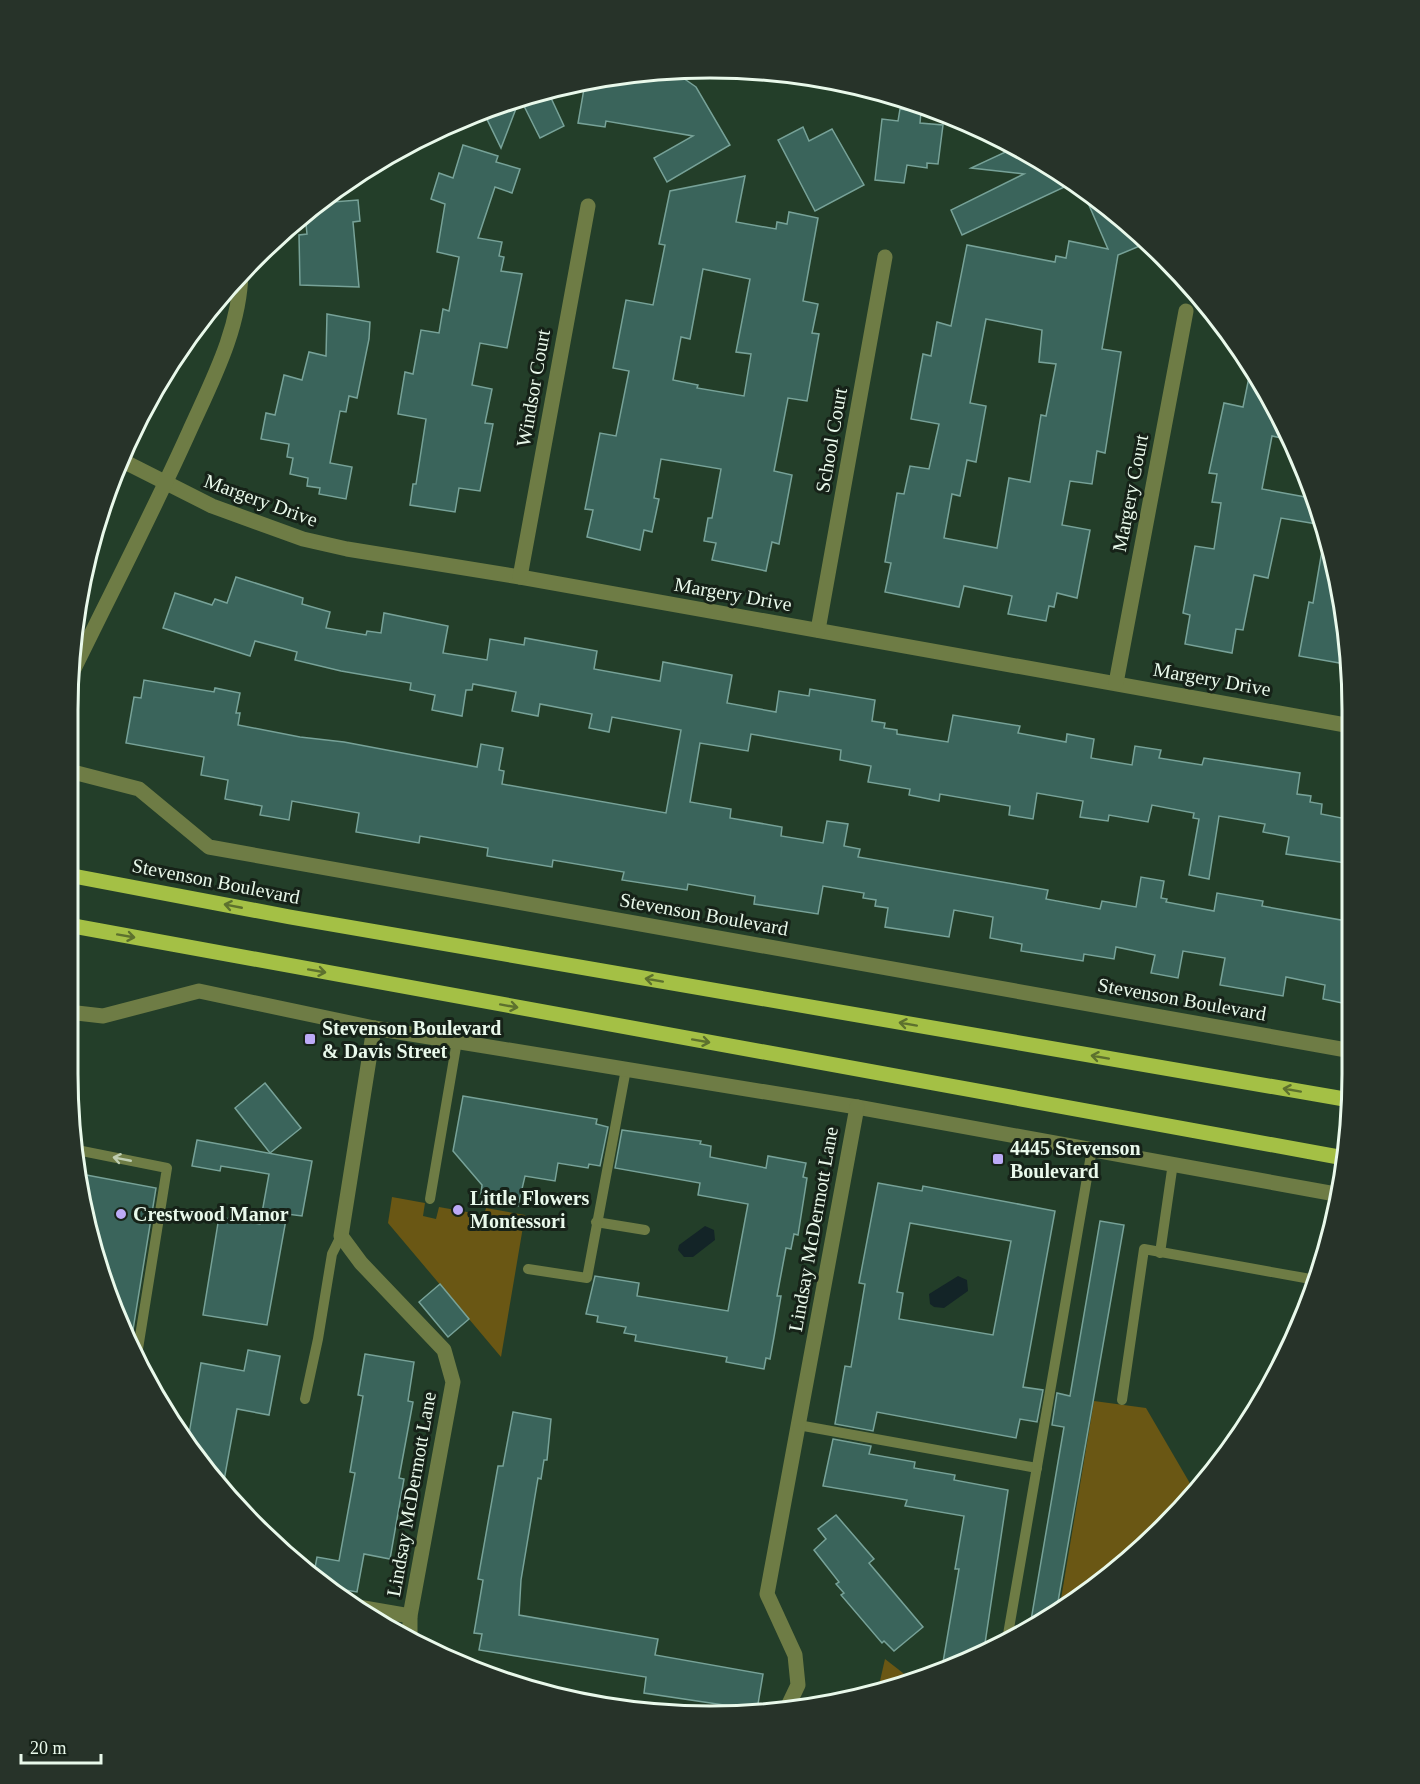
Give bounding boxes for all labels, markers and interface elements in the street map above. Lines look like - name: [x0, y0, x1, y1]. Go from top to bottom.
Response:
- street label: Windsor Court: [512, 327, 554, 448]
- street label: School Court: [811, 385, 851, 494]
- street label: Margery Court: [1108, 432, 1153, 554]
- street label: Margery Drive: [201, 469, 321, 532]
- street label: Margery Drive: [672, 573, 794, 616]
- street label: Margery Drive: [1151, 658, 1273, 701]
- street label: Stevenson Boulevard: [130, 854, 302, 908]
- street label: Stevenson Boulevard: [618, 888, 790, 940]
- one-way arrow: [223, 900, 243, 911]
- one-way arrow: [115, 931, 135, 942]
- one-way arrow: [307, 966, 327, 977]
- street label: Stevenson Boulevard: [1096, 973, 1268, 1025]
- one-way arrow: [644, 974, 664, 985]
- one-way arrow: [499, 1001, 519, 1012]
- place label: Stevenson Boulevard & Davis Street: [322, 1017, 501, 1062]
- one-way arrow: [899, 1018, 918, 1029]
- marker: Stevenson Boulevard & Davis Street: [303, 1032, 317, 1046]
- one-way arrow: [691, 1036, 710, 1047]
- one-way arrow: [1091, 1051, 1111, 1062]
- one-way arrow: [1283, 1084, 1303, 1095]
- street label: Lindsay McDermott Lane: [784, 1125, 843, 1333]
- place label: 4445 Stevenson Boulevard: [1010, 1137, 1141, 1182]
- marker: 4445 Stevenson Boulevard: [991, 1152, 1005, 1166]
- one-way arrow: [113, 1153, 133, 1164]
- place label: Little Flowers Montessori: [470, 1187, 590, 1232]
- place label: Crestwood Manor: [133, 1203, 289, 1225]
- marker: Little Flowers Montessori: [451, 1203, 465, 1217]
- marker: Crestwood Manor: [114, 1207, 128, 1221]
- street label: Lindsay McDermott Lane: [382, 1390, 441, 1598]
- scale bar: [21, 1727, 100, 1765]
- text: 20 m: [30, 1738, 67, 1758]

